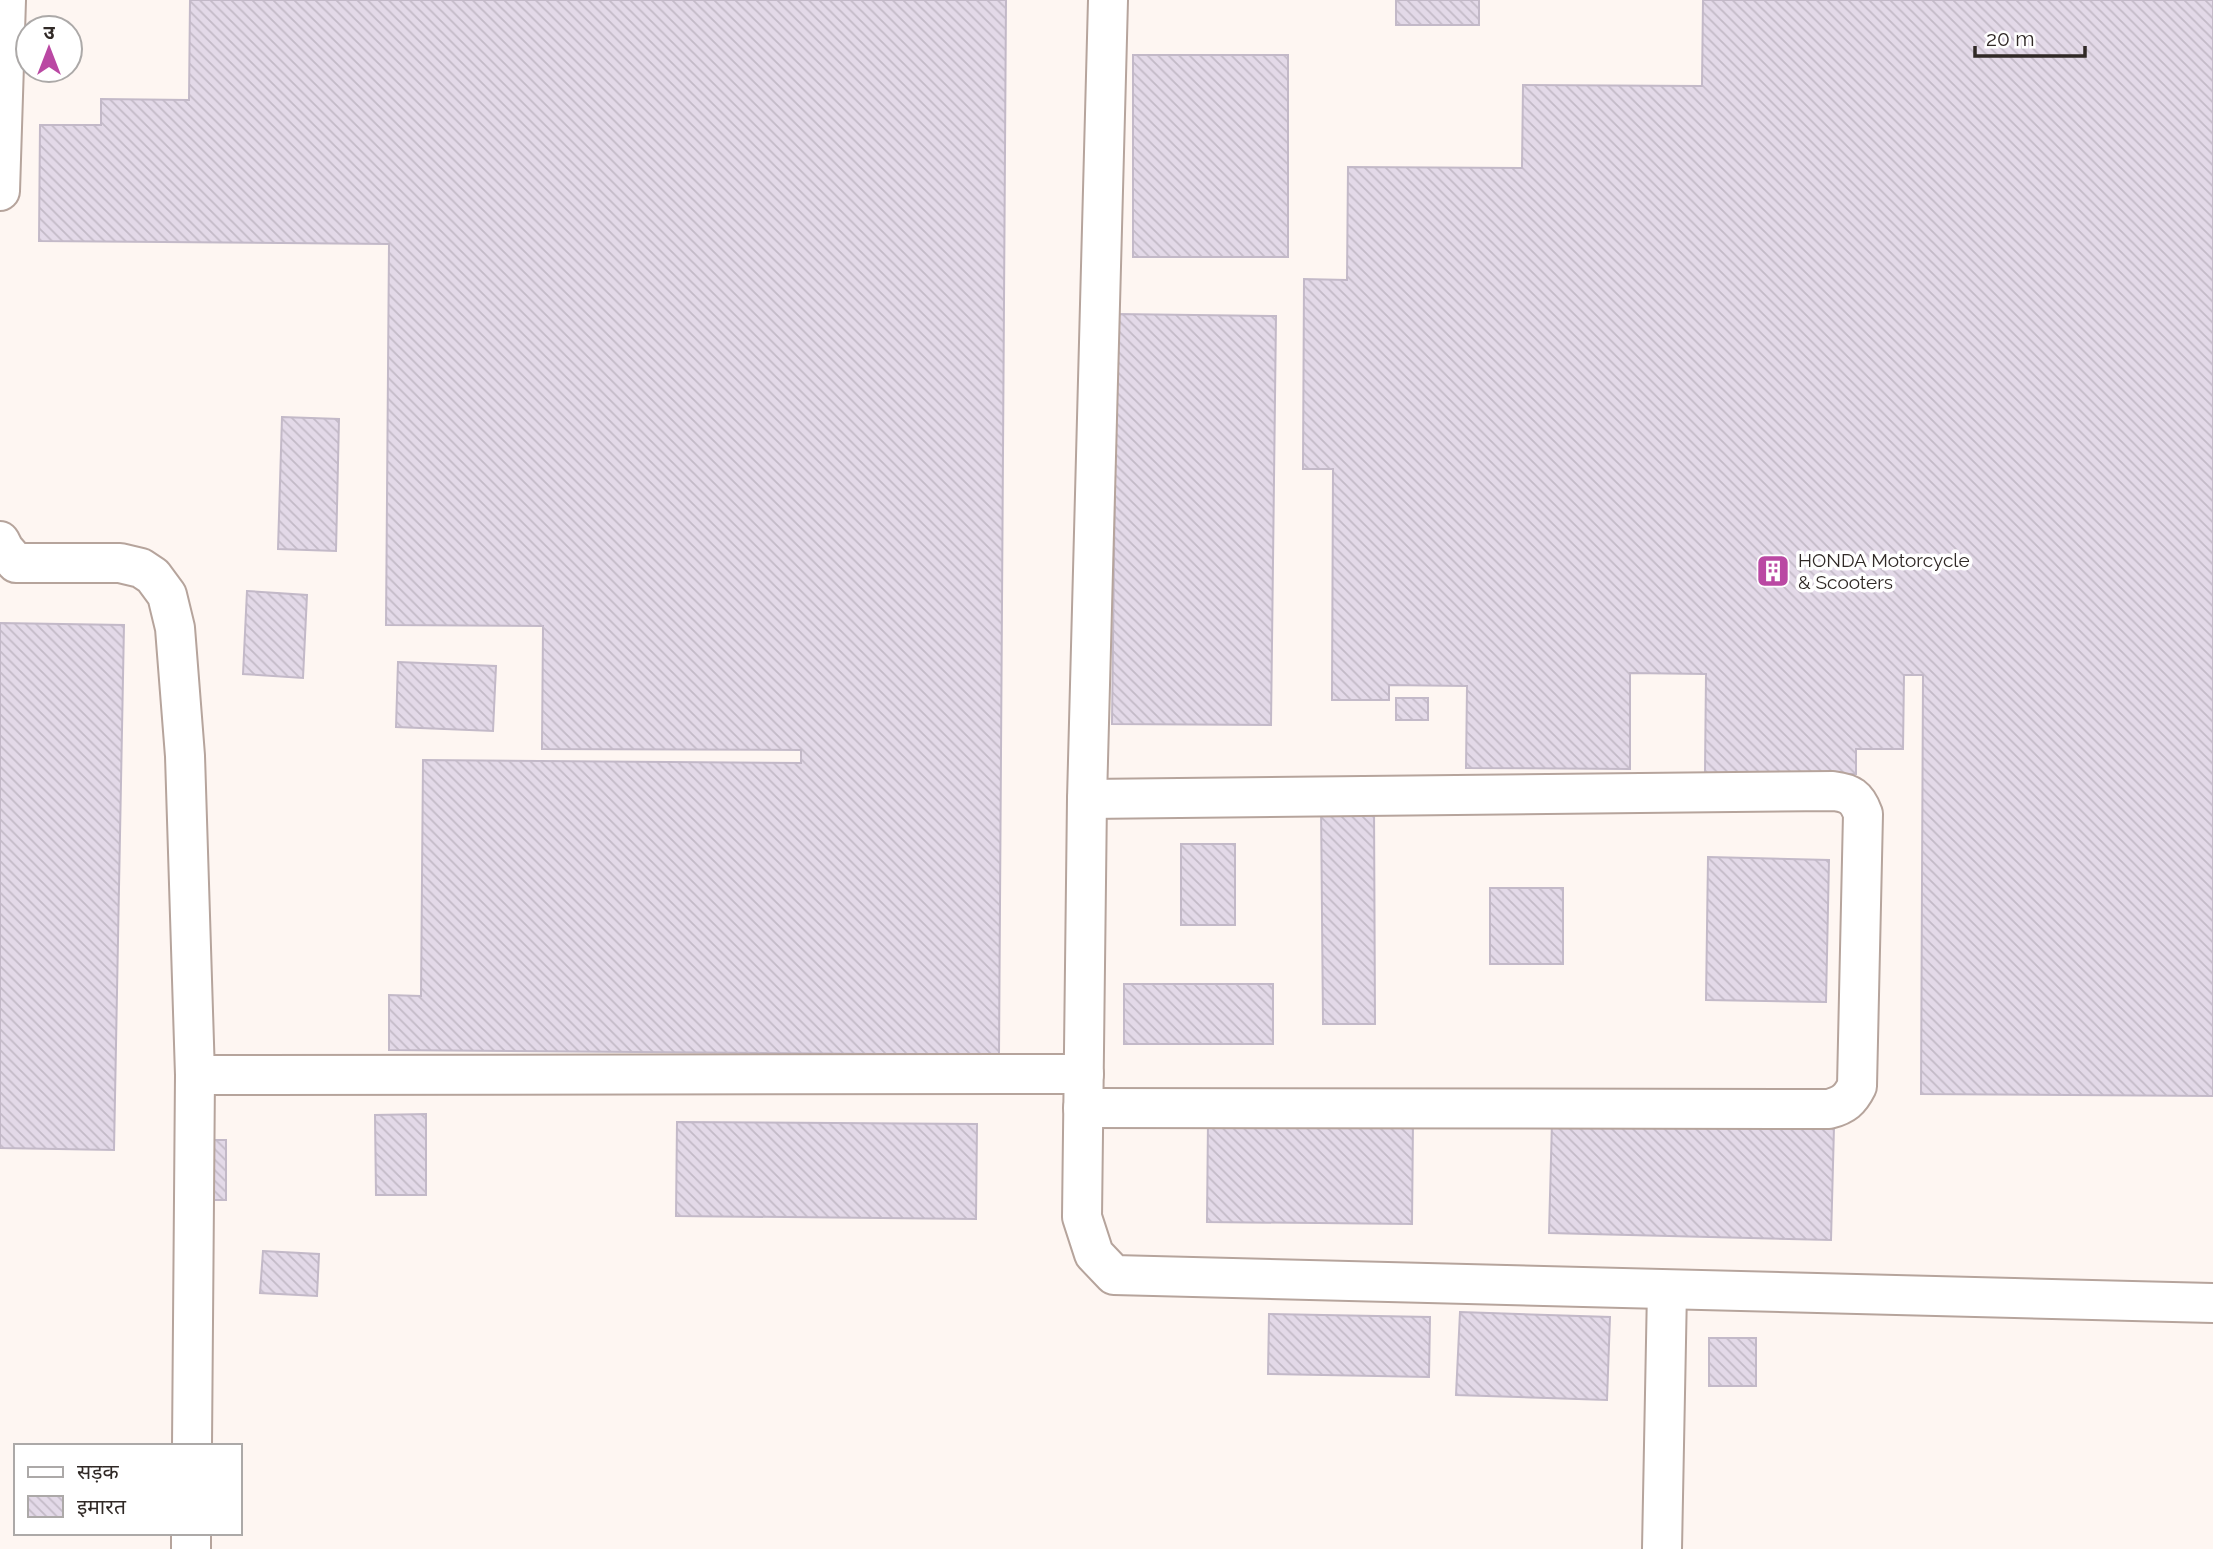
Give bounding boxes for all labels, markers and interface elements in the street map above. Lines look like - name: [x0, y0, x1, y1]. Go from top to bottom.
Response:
- north arrow: [14, 14, 84, 84]
- scale bar: [1975, 14, 2085, 58]
- text: उ: [43, 21, 55, 43]
- text: 20 m: [1986, 26, 2034, 51]
- place label: HONDA Motorcycle & Scooters: [1798, 549, 1970, 593]
- building icon: HONDA Motorcycle & Scooters: [1754, 552, 1792, 590]
- legend: [14, 1444, 242, 1535]
- text: सड़क: [77, 1459, 119, 1484]
- text: इमारत: [77, 1494, 127, 1519]

